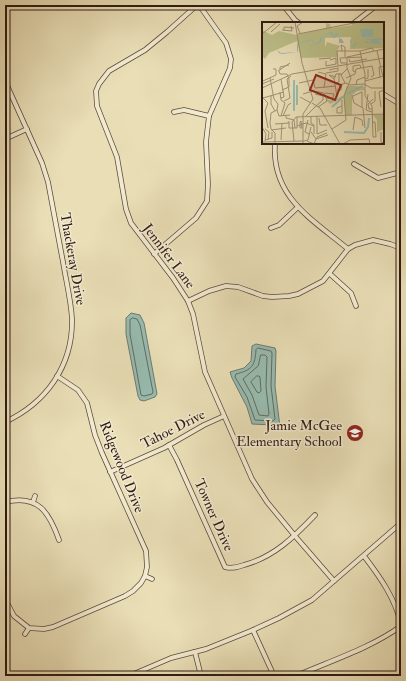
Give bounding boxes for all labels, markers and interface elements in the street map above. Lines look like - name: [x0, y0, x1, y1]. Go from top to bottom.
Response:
- inset map: [262, 22, 384, 144]
- street label: Thackeray Drive: [56, 211, 90, 307]
- street label: Jennifer Lane: [138, 219, 199, 292]
- street label: Tahoe Drive: [138, 406, 208, 452]
- place label: Jamie McGee Elementary School: [236, 417, 342, 451]
- street label: Ridgewood Drive: [96, 419, 148, 515]
- school or university icon: Jamie McGee Elementary School: [345, 423, 365, 443]
- street label: Towner Drive: [191, 476, 238, 554]

